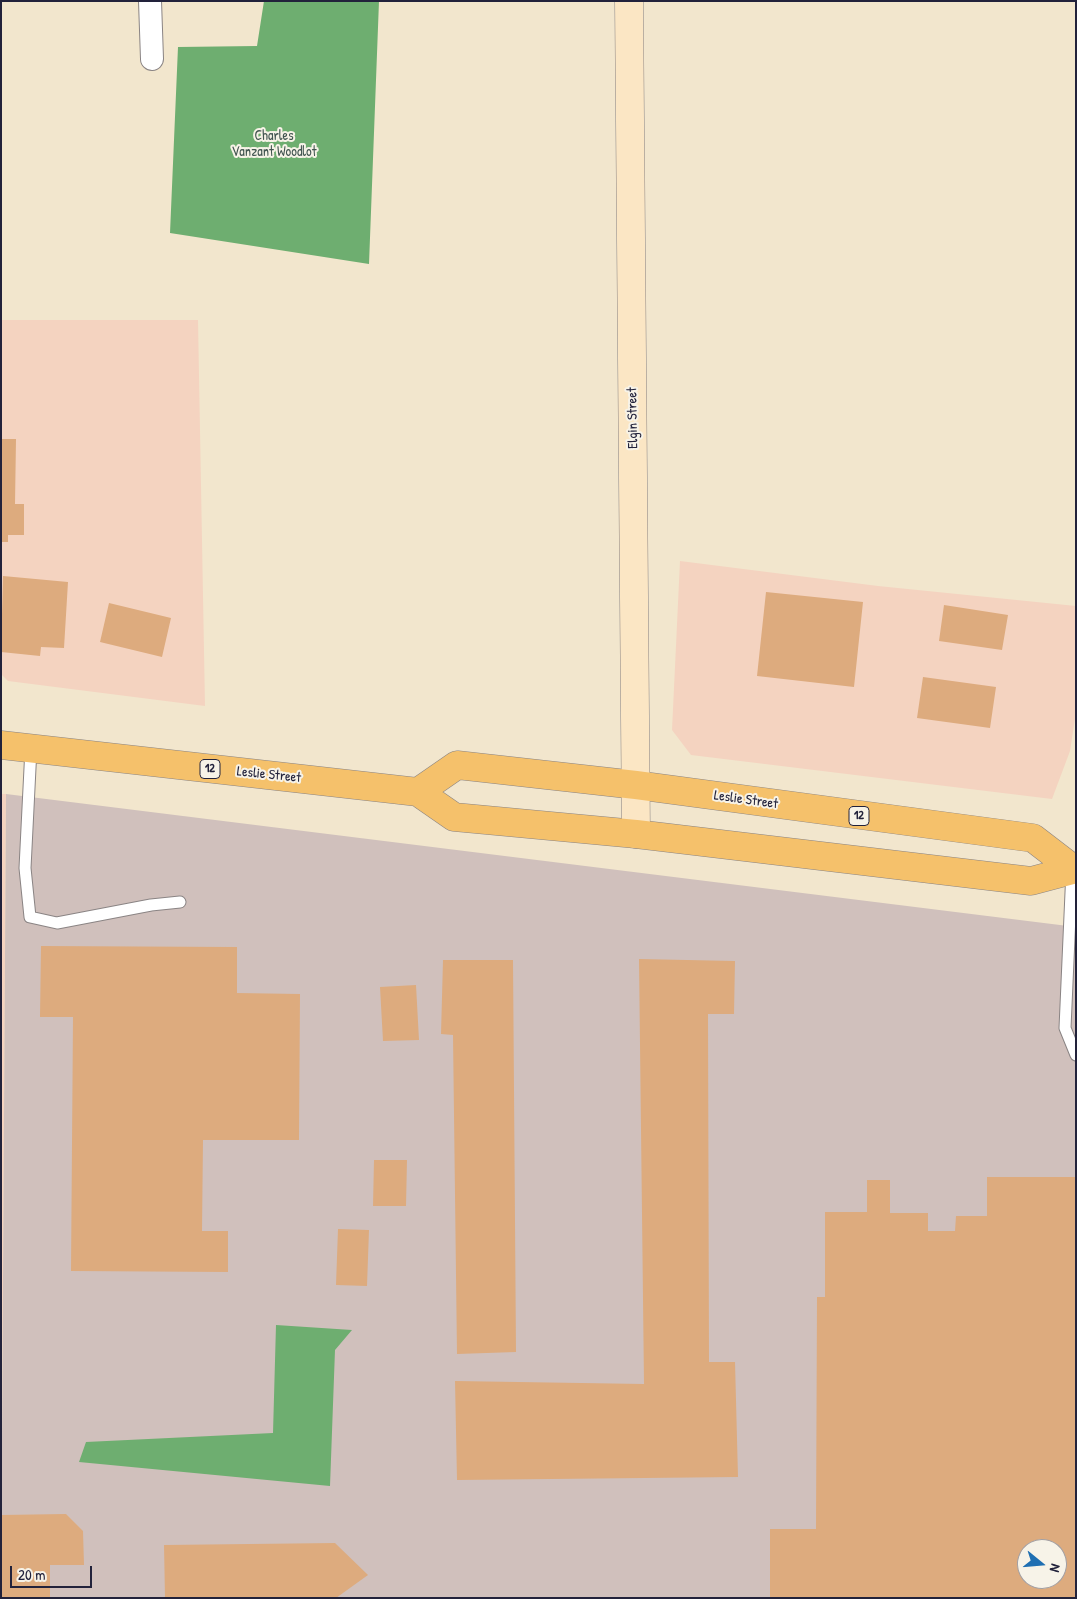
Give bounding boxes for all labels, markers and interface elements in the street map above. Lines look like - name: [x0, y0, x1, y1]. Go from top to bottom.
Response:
- park label: Charles Vanzant Woodlot: [231, 128, 317, 160]
- street label: Elgin Street: [624, 387, 642, 449]
- road number: 12: [200, 760, 220, 779]
- street label: Leslie Street: [236, 763, 302, 787]
- street label: Leslie Street: [713, 787, 779, 813]
- road number: 12: [849, 806, 869, 826]
- north arrow: [1017, 1539, 1067, 1589]
- scale bar: [12, 1556, 95, 1588]
- text: N: [1046, 1562, 1066, 1575]
- text: 20 m: [18, 1564, 45, 1585]

